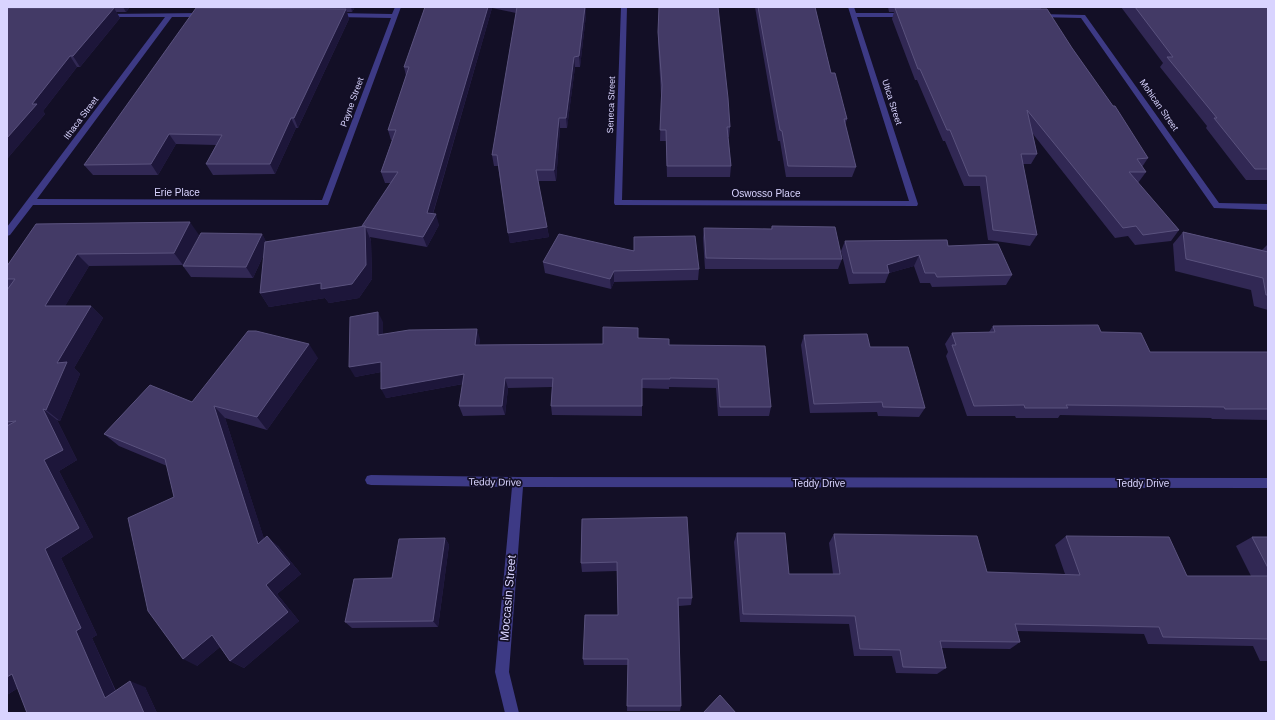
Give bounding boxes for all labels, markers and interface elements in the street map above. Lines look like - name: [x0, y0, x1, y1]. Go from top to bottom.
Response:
- street label: Payne Street: [338, 75, 366, 128]
- street label: Seneca Street: [605, 76, 617, 134]
- street label: Mohican Street: [1138, 77, 1181, 133]
- street label: Utica Street: [880, 78, 904, 126]
- street label: Ithaca Street: [62, 94, 101, 141]
- street label: Erie Place: [154, 187, 200, 198]
- street label: Oswosso Place: [732, 188, 801, 199]
- street label: Teddy Drive: [469, 476, 522, 488]
- street label: Teddy Drive: [793, 478, 846, 489]
- street label: Teddy Drive: [1117, 478, 1170, 489]
- street label: Moccasin Street: [497, 554, 519, 641]

